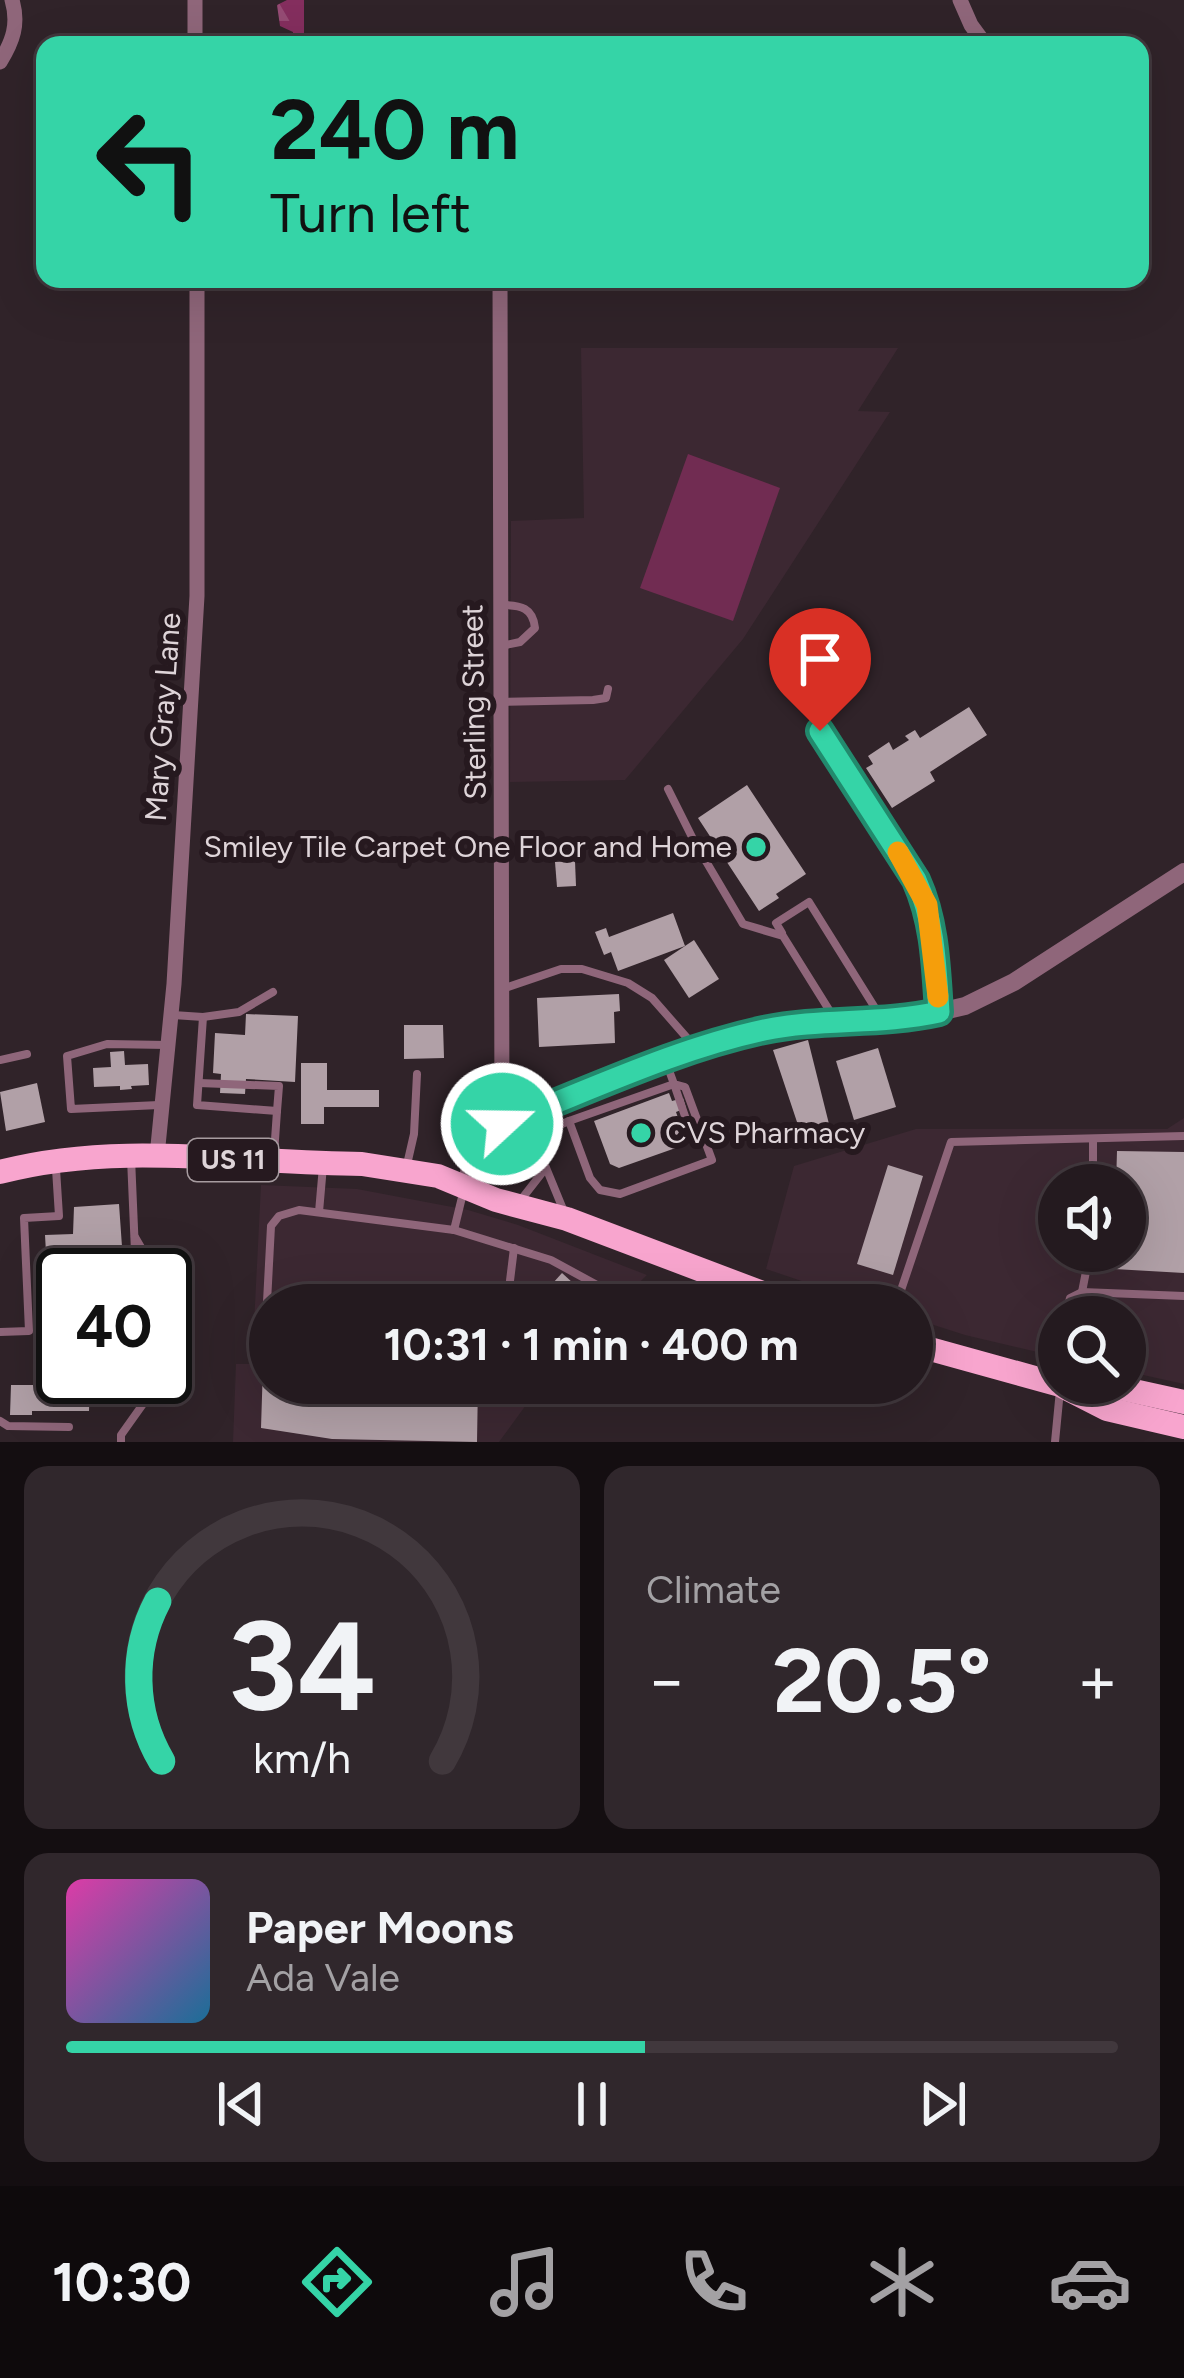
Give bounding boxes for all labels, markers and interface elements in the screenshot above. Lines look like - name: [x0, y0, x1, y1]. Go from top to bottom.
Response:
- text: 240 m: [270, 79, 519, 180]
- icon: left: [72, 84, 228, 240]
- text: Turn left: [270, 181, 471, 246]
- street label: Sterling Street: [453, 604, 494, 800]
- pin: [769, 608, 871, 731]
- street label: Mary Gray Lane: [137, 611, 188, 823]
- icon: arrive: [787, 626, 853, 692]
- place label: Smiley Tile Carpet One Floor and Home: [204, 828, 732, 865]
- marker: Smiley Tile Carpet One Floor and Home: [743, 834, 769, 860]
- position arrow: [439, 1061, 565, 1187]
- place label: CVS Pharmacy: [665, 1114, 865, 1151]
- marker: CVS Pharmacy: [628, 1120, 654, 1146]
- road number: US 11: [188, 1139, 278, 1181]
- map controls: [1038, 1164, 1146, 1404]
- button: sound: [1038, 1164, 1146, 1272]
- speed limit sign: 40: [36, 1248, 192, 1404]
- button: search: [1038, 1296, 1146, 1404]
- text: 10:31 · 1 min · 400 m: [384, 1317, 799, 1371]
- text: Climate: [646, 1566, 781, 1613]
- text: 34: [228, 1591, 376, 1741]
- text: 20.5°: [772, 1626, 992, 1735]
- text: −: [646, 1640, 687, 1720]
- text: +: [1077, 1640, 1118, 1720]
- text: km/h: [253, 1731, 351, 1783]
- text: Paper Moons: [246, 1900, 514, 1954]
- text: Ada Vale: [246, 1954, 400, 2001]
- icon: previous: [208, 2071, 274, 2137]
- icon: pause: [559, 2071, 625, 2137]
- icon: next: [910, 2071, 976, 2137]
- icon: directions: [295, 2240, 379, 2324]
- icon: music: [483, 2240, 567, 2324]
- icon: phone: [672, 2240, 756, 2324]
- icon: climate: [860, 2240, 944, 2324]
- icon: car: [1048, 2240, 1132, 2324]
- text: 10:30: [52, 2250, 191, 2315]

